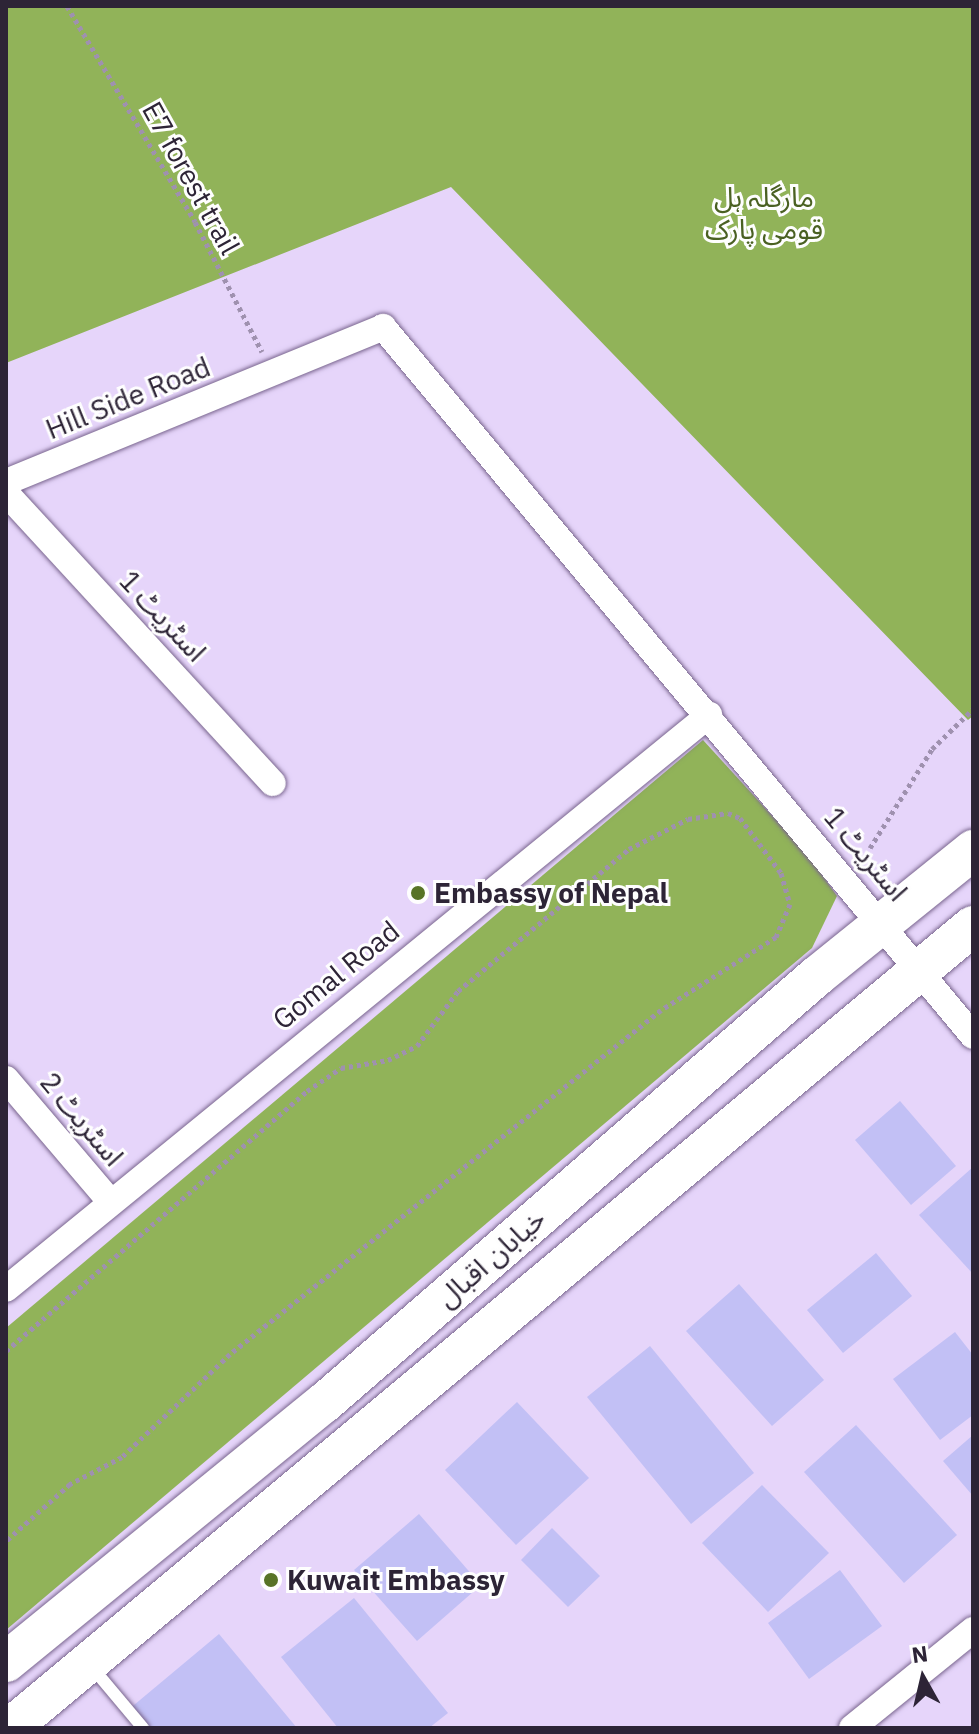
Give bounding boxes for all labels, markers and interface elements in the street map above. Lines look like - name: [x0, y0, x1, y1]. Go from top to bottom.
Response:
- street label: E7 forest trail: [135, 96, 247, 260]
- park label: مارگلہ ہل قومی پارک: [705, 180, 823, 246]
- street label: Hill Side Road: [41, 350, 215, 446]
- street label: اسٹریٹ 1: [113, 564, 213, 668]
- street label: اسٹریٹ 1: [817, 800, 915, 908]
- place label: Embassy of Nepal: [434, 876, 668, 910]
- marker: Embassy of Nepal: [409, 884, 427, 902]
- street label: Gomal Road: [266, 914, 406, 1036]
- street label: اسٹریٹ 2: [33, 1065, 131, 1173]
- street label: خیابان اقبال: [430, 1202, 552, 1314]
- place label: Kuwait Embassy: [287, 1563, 505, 1597]
- marker: Kuwait Embassy: [262, 1571, 280, 1589]
- north arrow: [883, 1638, 963, 1718]
- text: N: [910, 1638, 929, 1669]

